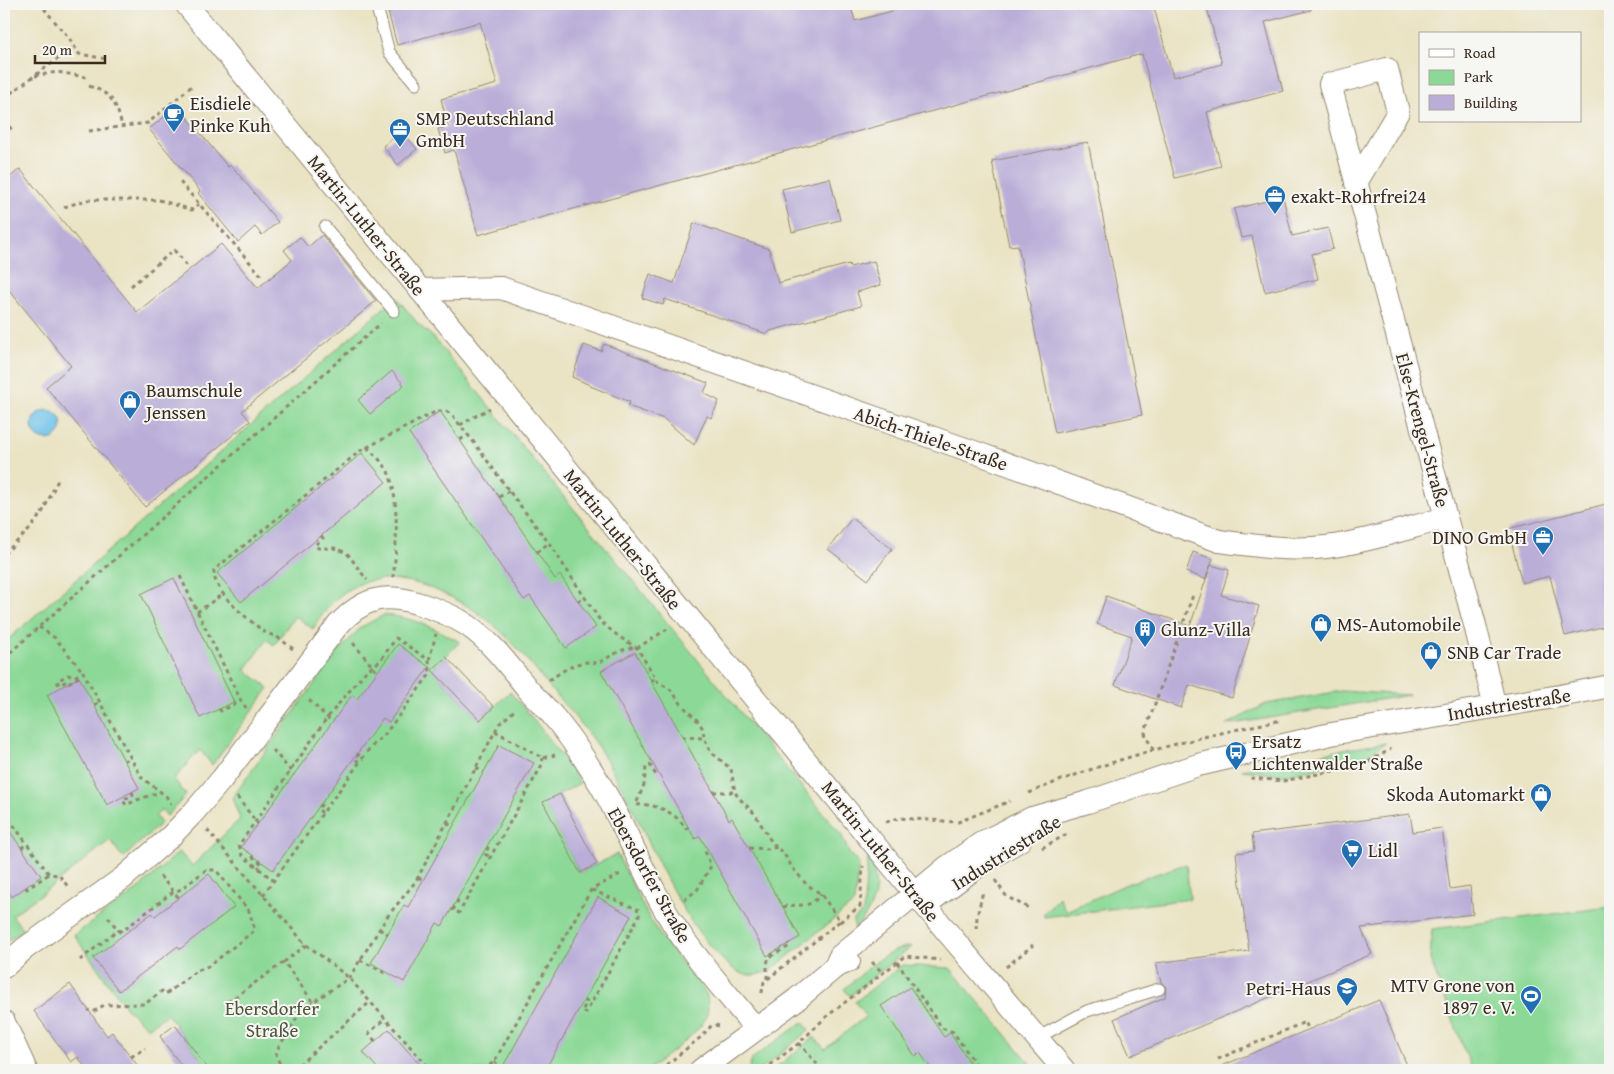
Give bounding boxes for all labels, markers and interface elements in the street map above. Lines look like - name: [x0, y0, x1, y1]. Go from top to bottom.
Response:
- scale bar: [35, 32, 105, 64]
- legend: [1419, 32, 1582, 122]
- text: 20 m: [42, 39, 73, 60]
- text: Road: [1464, 42, 1495, 63]
- text: Park: [1464, 66, 1493, 87]
- place label: Eisdiele Pinke Kuh: [190, 89, 271, 139]
- text: Building: [1464, 92, 1518, 113]
- cafe icon: Eisdiele Pinke Kuh: [162, 102, 186, 133]
- place label: SMP Deutschland GmbH: [416, 104, 555, 154]
- office icon: SMP Deutschland GmbH: [388, 117, 412, 148]
- street label: Martin-Luther-Straße: [301, 148, 433, 302]
- place label: exakt-Rohrfrei24: [1291, 182, 1426, 210]
- office icon: exakt-Rohrfrei24: [1263, 184, 1287, 215]
- street label: Else-Krengel-Straße: [1389, 349, 1457, 511]
- place label: Baumschule Jenssen: [144, 376, 243, 426]
- shop icon: Baumschule Jenssen: [118, 389, 142, 420]
- street label: Abich-Thiele-Straße: [850, 399, 1012, 477]
- street label: Martin-Luther-Straße: [557, 462, 689, 616]
- place label: DINO GmbH: [1432, 523, 1527, 551]
- office icon: DINO GmbH: [1531, 525, 1555, 556]
- place label: MS-Automobile: [1337, 610, 1461, 638]
- shop icon: MS-Automobile: [1309, 612, 1333, 643]
- place label: Glunz-Villa: [1161, 615, 1251, 643]
- building icon: Glunz-Villa: [1133, 617, 1157, 648]
- place label: SNB Car Trade: [1447, 638, 1561, 666]
- shop icon: SNB Car Trade: [1419, 640, 1443, 671]
- street label: Industriestraße: [1445, 680, 1573, 728]
- place label: Ersatz Lichtenwalder Straße: [1252, 727, 1423, 777]
- bus stop icon: Ersatz Lichtenwalder Straße: [1224, 740, 1248, 771]
- street label: Martin-Luther-Straße: [815, 774, 947, 928]
- place label: Skoda Automarkt: [1387, 780, 1525, 808]
- shop icon: Skoda Automarkt: [1529, 782, 1553, 813]
- street label: Ebersdorfer Straße: [601, 802, 699, 948]
- street label: Industriestraße: [946, 807, 1066, 897]
- place label: Lidl: [1368, 836, 1398, 864]
- supermarket icon: Lidl: [1340, 838, 1364, 869]
- place label: MTV Grone von 1897 e. V.: [1390, 971, 1515, 1021]
- place label: Petri-Haus: [1246, 974, 1331, 1002]
- school or university icon: Petri-Haus: [1335, 976, 1359, 1007]
- sports icon: MTV Grone von 1897 e. V.: [1519, 984, 1543, 1015]
- park label: Ebersdorfer Straße: [225, 994, 319, 1044]

